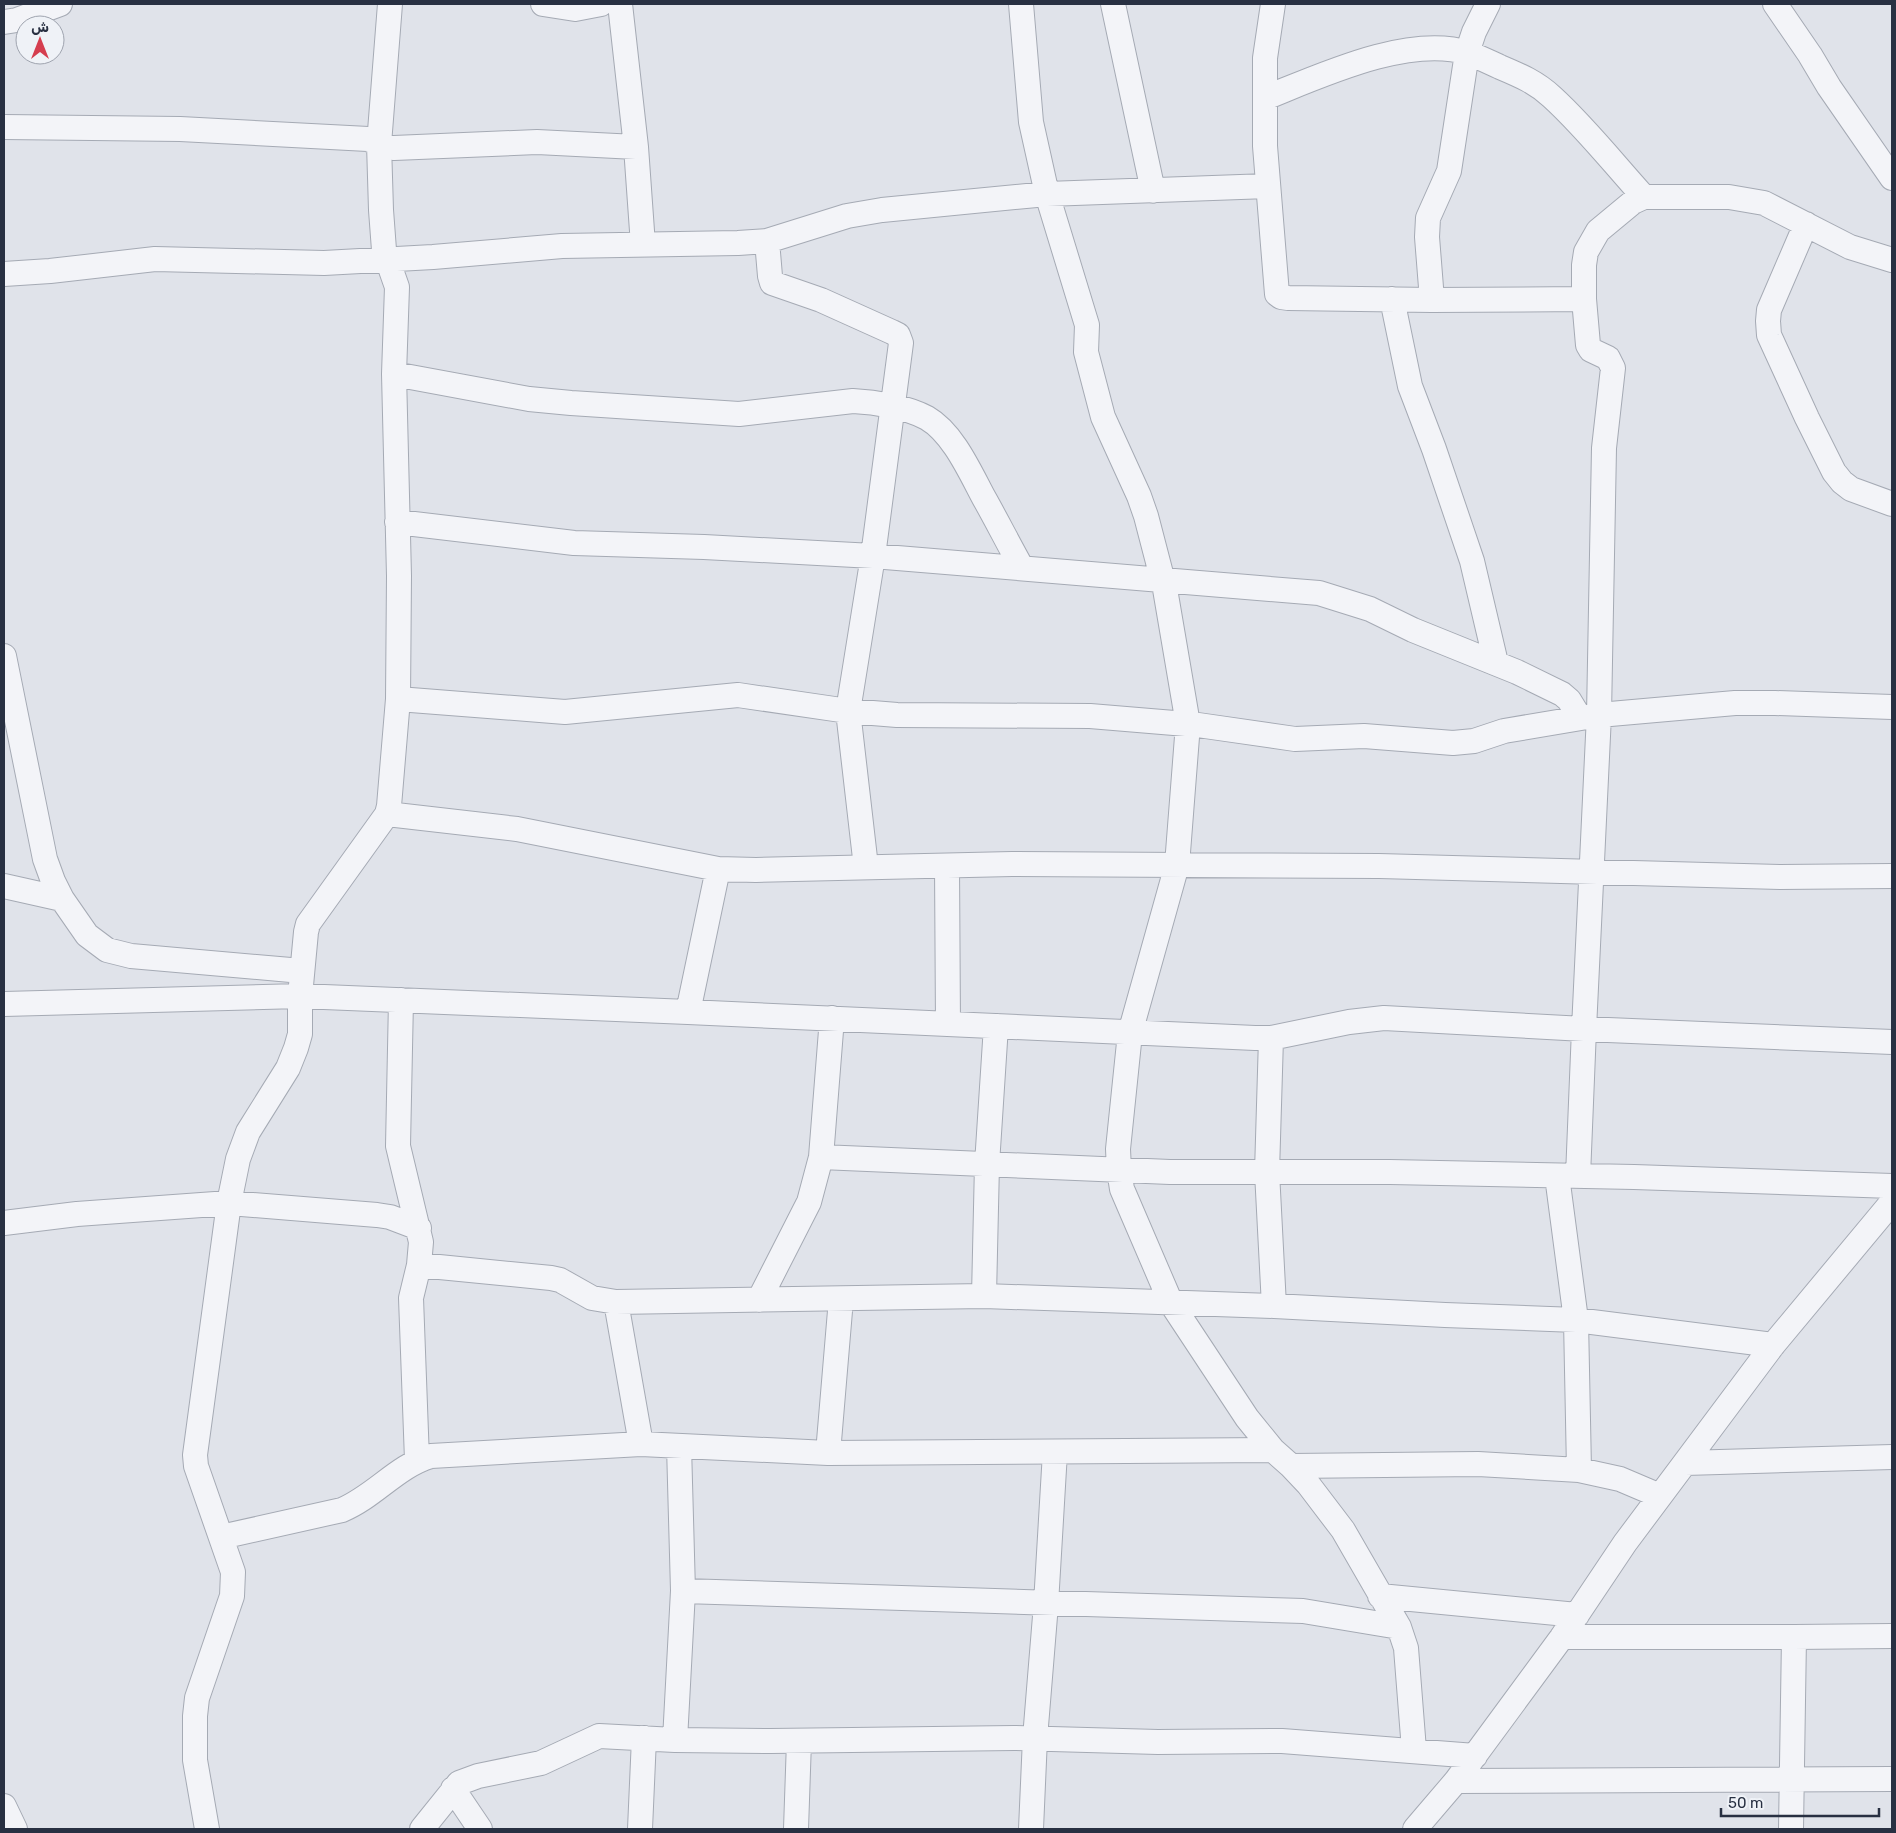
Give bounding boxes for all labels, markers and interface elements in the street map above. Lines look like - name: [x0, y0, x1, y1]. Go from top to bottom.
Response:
- north arrow: [15, 15, 65, 65]
- text: ش: [31, 19, 49, 36]
- scale bar: [1721, 1786, 1878, 1818]
- text: 50 m: [1728, 1794, 1763, 1812]

